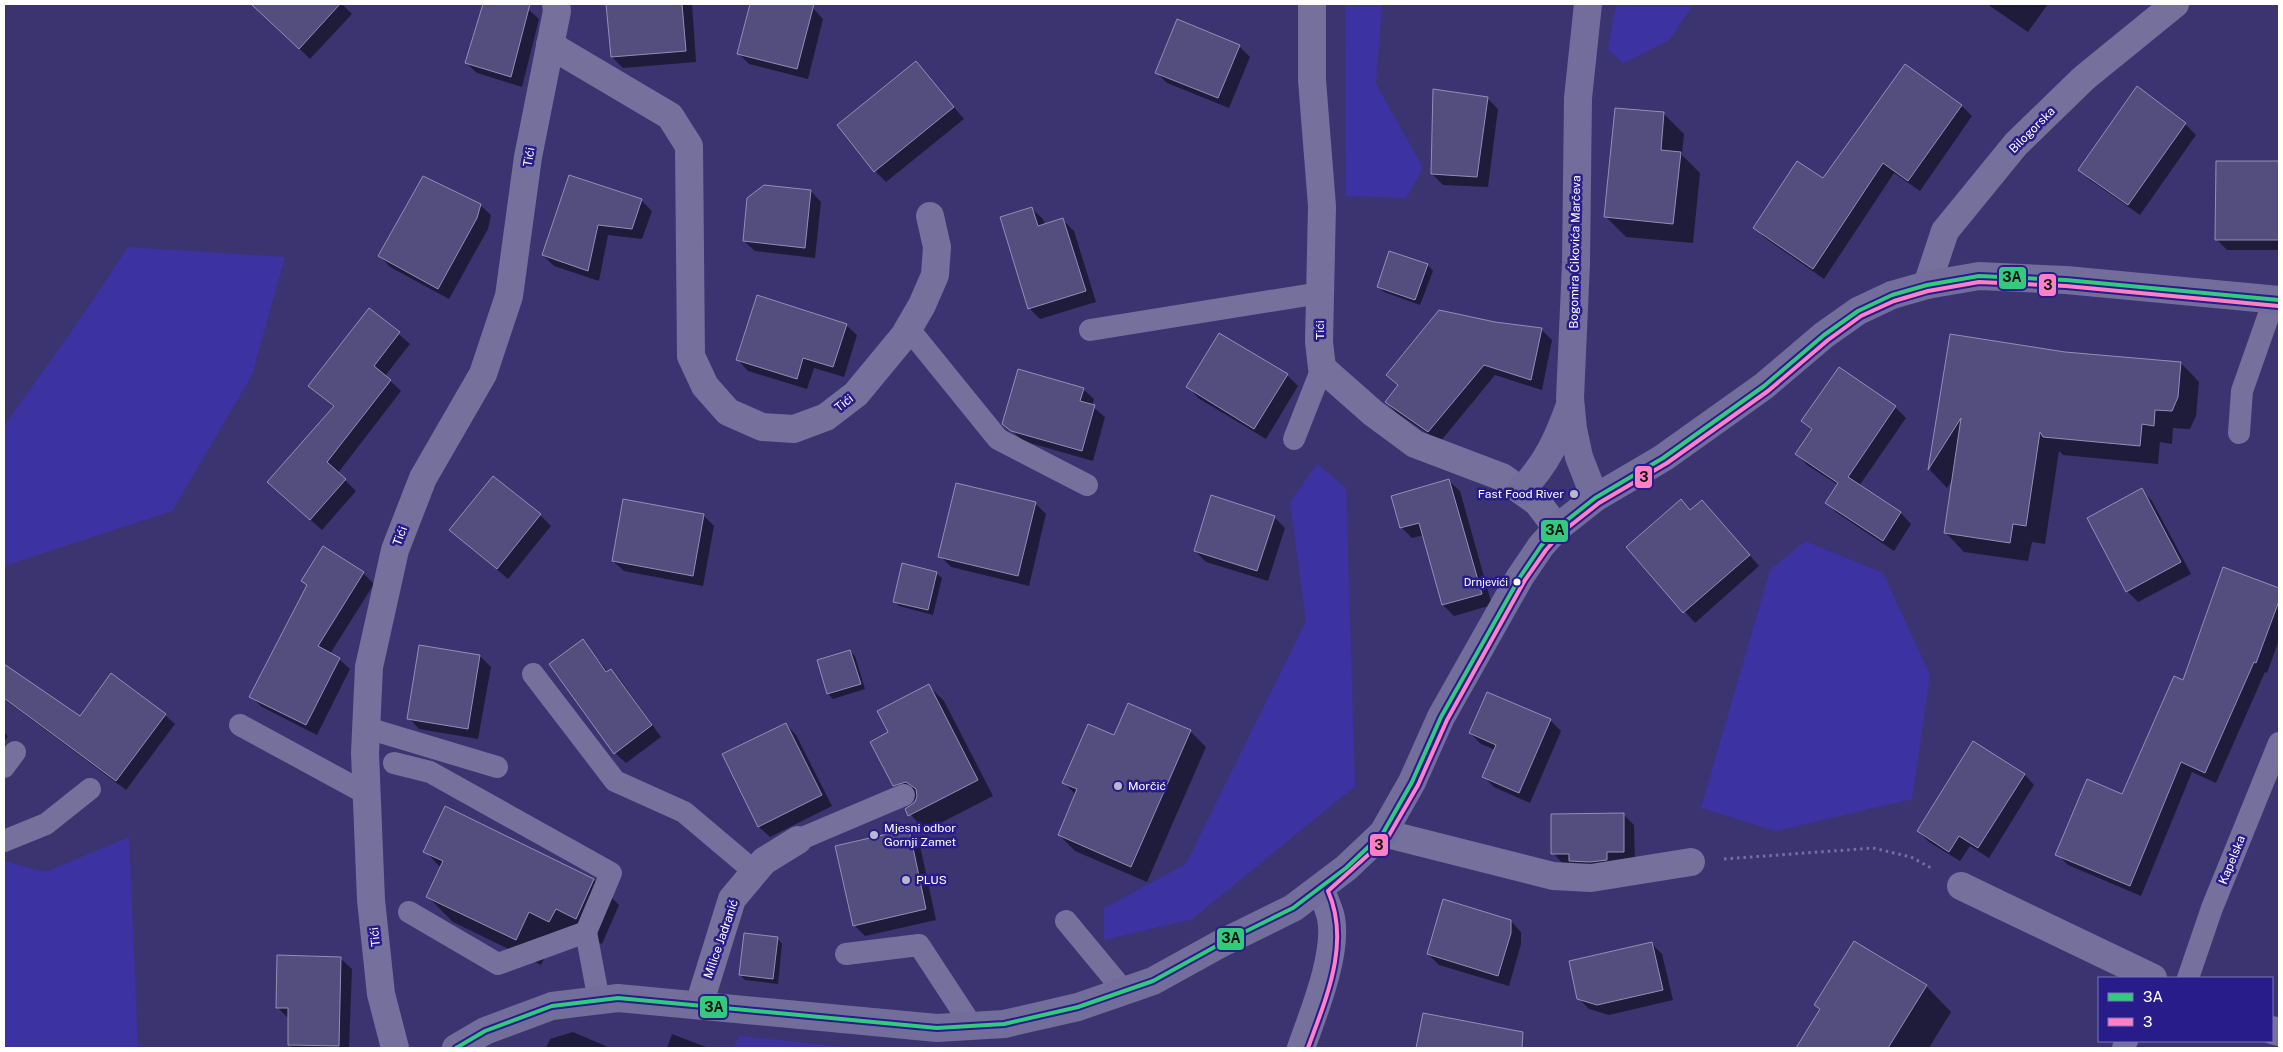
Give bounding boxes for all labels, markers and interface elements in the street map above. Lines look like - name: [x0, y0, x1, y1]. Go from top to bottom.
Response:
- street label: Bilogorska: [2006, 104, 2058, 156]
- street label: Tići: [520, 146, 538, 168]
- street label: Bogomira Ćikovića Marčeva: [1567, 175, 1583, 329]
- line badge: 3A: [1998, 266, 2027, 290]
- text: 3A: [2002, 269, 2022, 285]
- line badge: 3: [2038, 273, 2057, 297]
- text: 3: [2043, 277, 2053, 293]
- street label: Tići: [1313, 320, 1327, 340]
- street label: Tići: [832, 391, 856, 415]
- line badge: 3: [1634, 465, 1653, 489]
- text: 3: [1639, 469, 1649, 485]
- place label: Fast Food River: [1478, 487, 1564, 501]
- marker: Fast Food River: [1568, 488, 1580, 500]
- line badge: 3A: [1540, 519, 1569, 543]
- text: 3A: [1545, 522, 1565, 538]
- street label: Tići: [390, 524, 410, 548]
- place label: Drnjevići: [1464, 576, 1508, 588]
- marker: Drnjevići: [1512, 577, 1522, 587]
- place label: Morčić: [1128, 779, 1166, 793]
- marker: Morčić: [1112, 780, 1124, 792]
- place label: Mjesni odbor Gornji Zamet: [884, 821, 957, 849]
- marker: Mjesni odbor Gornji Zamet: [868, 829, 880, 841]
- line badge: 3: [1369, 833, 1389, 857]
- street label: Kapelska: [2216, 834, 2248, 886]
- text: 3: [1374, 837, 1384, 853]
- place label: PLUS: [916, 873, 947, 887]
- marker: PLUS: [900, 874, 912, 886]
- street label: Milice Jadranić: [701, 898, 741, 980]
- street label: Tići: [367, 927, 383, 947]
- line badge: 3A: [1216, 927, 1245, 951]
- text: 3A: [1221, 930, 1241, 946]
- legend: [2098, 977, 2273, 1042]
- text: 3A: [2143, 988, 2163, 1005]
- line badge: 3A: [699, 995, 728, 1019]
- text: 3A: [704, 999, 724, 1015]
- text: 3: [2143, 1013, 2152, 1030]

